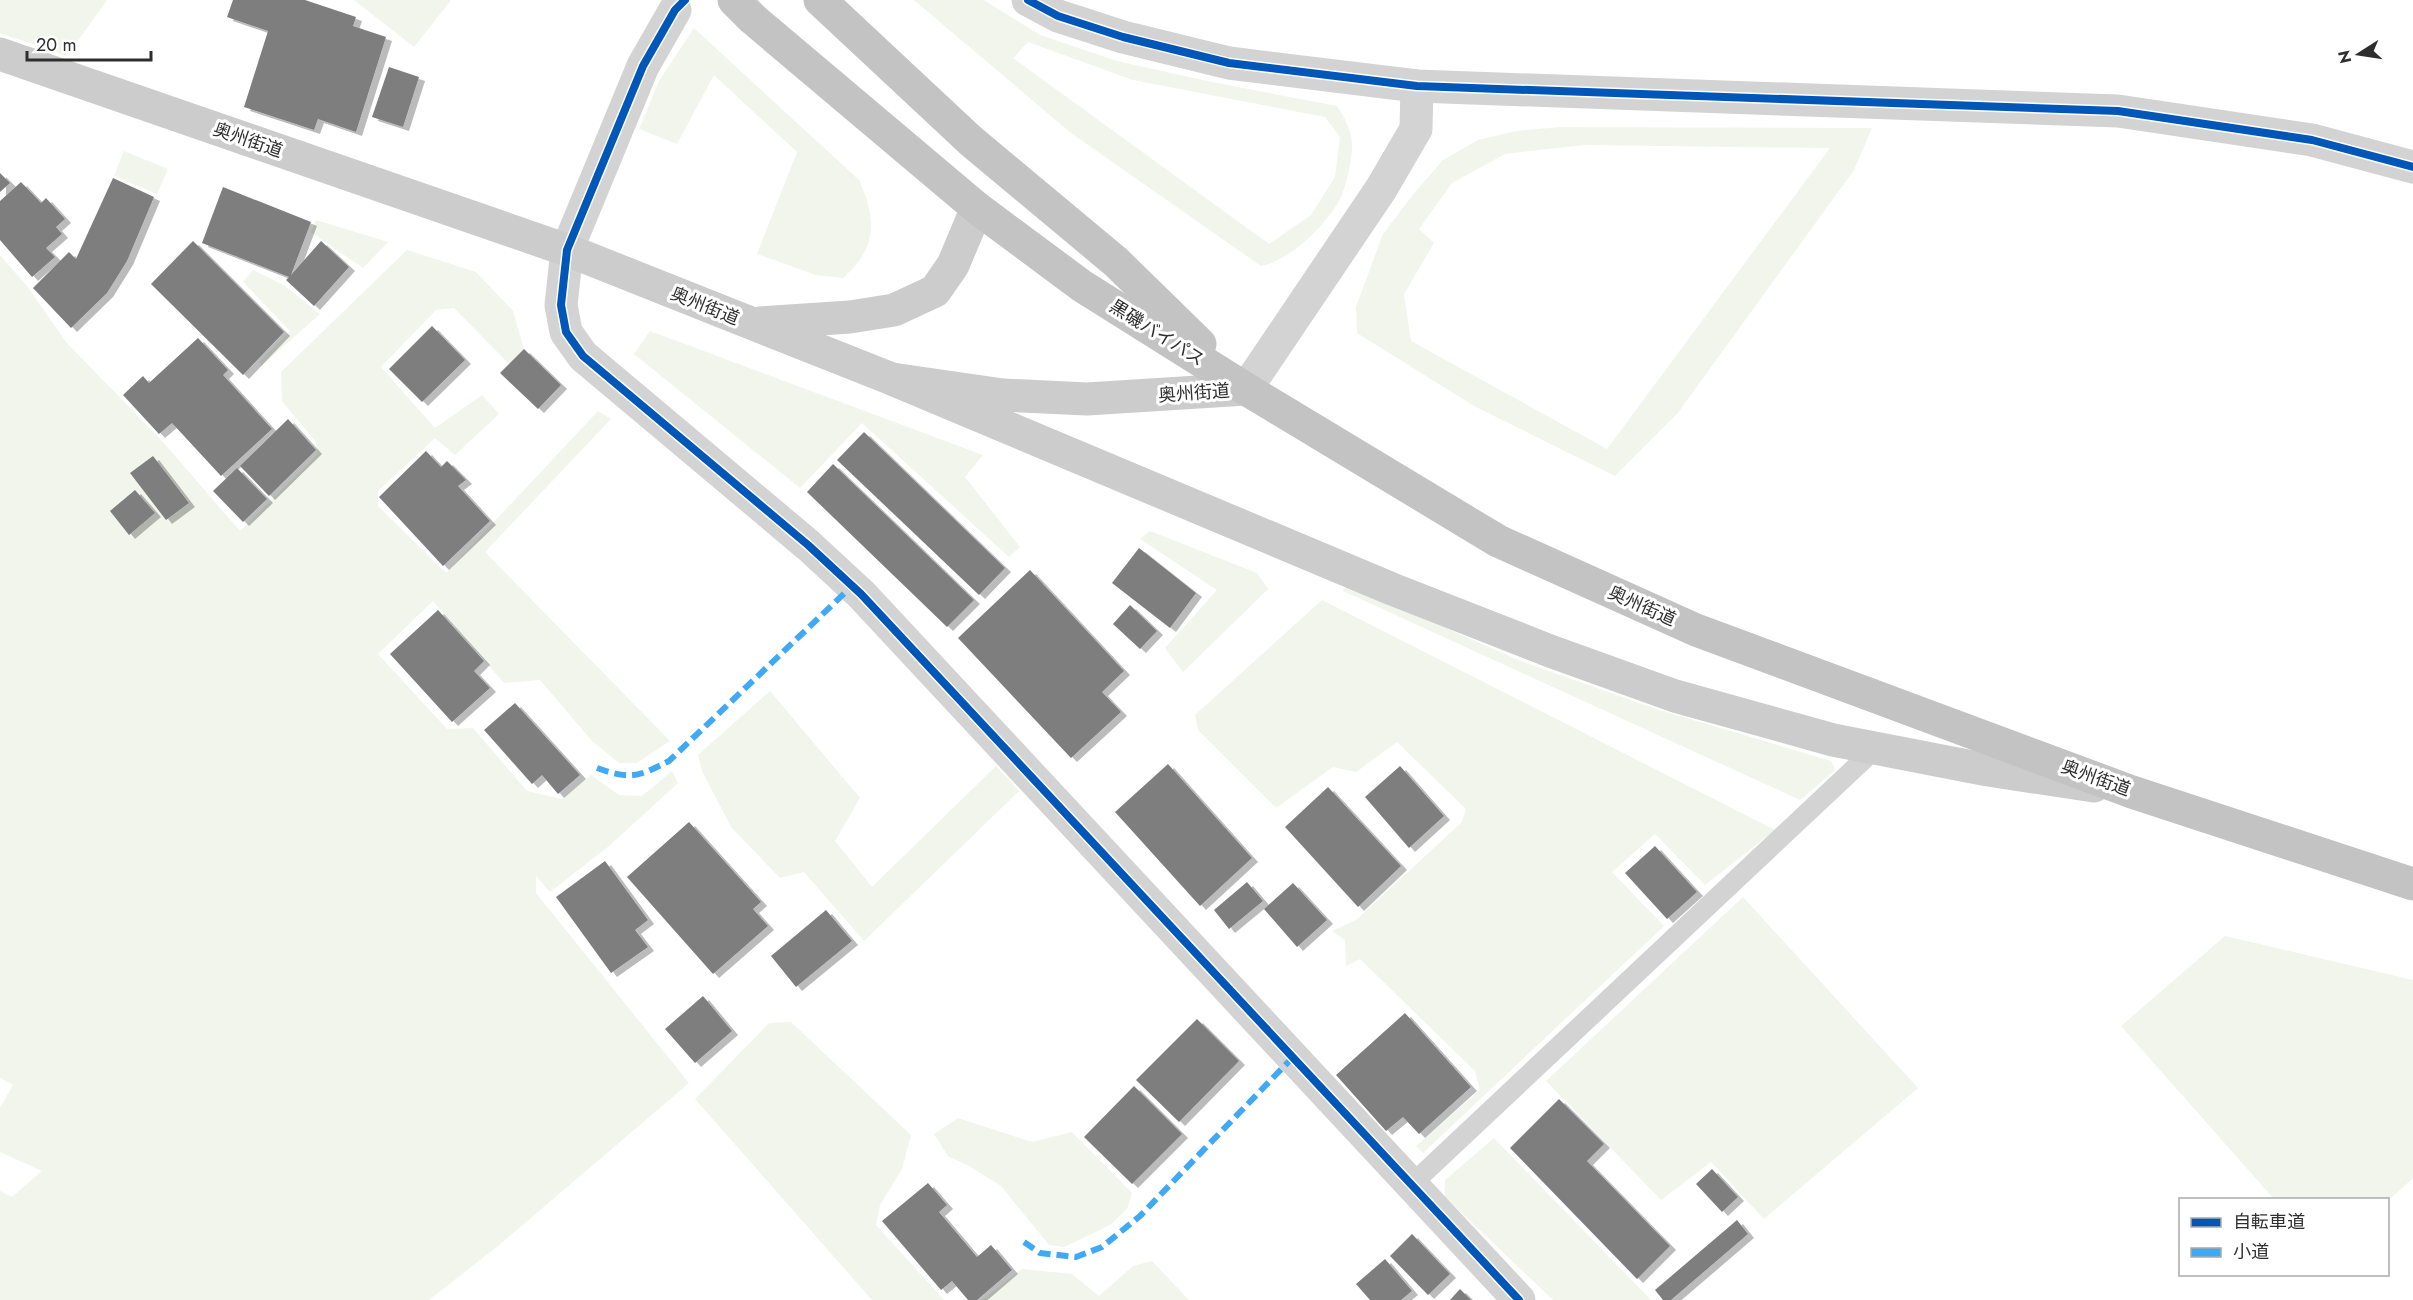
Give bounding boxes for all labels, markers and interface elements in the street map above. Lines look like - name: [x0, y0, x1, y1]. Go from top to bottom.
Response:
- scale bar: [27, 24, 152, 62]
- north arrow: [2329, 24, 2389, 84]
- text: 20 m: [36, 32, 76, 58]
- text: N: [2332, 48, 2357, 66]
- street label: 奥州街道: [210, 116, 286, 164]
- street label: 奥州街道: [667, 280, 743, 332]
- street label: 黒磯バイパス: [1104, 293, 1210, 373]
- street label: 奥州街道: [1157, 378, 1231, 408]
- street label: 奥州街道: [1604, 579, 1680, 633]
- street label: 奥州街道: [2058, 753, 2134, 803]
- legend: [2179, 1198, 2389, 1276]
- text: 自転車道: [2233, 1209, 2305, 1235]
- text: 小道: [2233, 1239, 2269, 1265]

